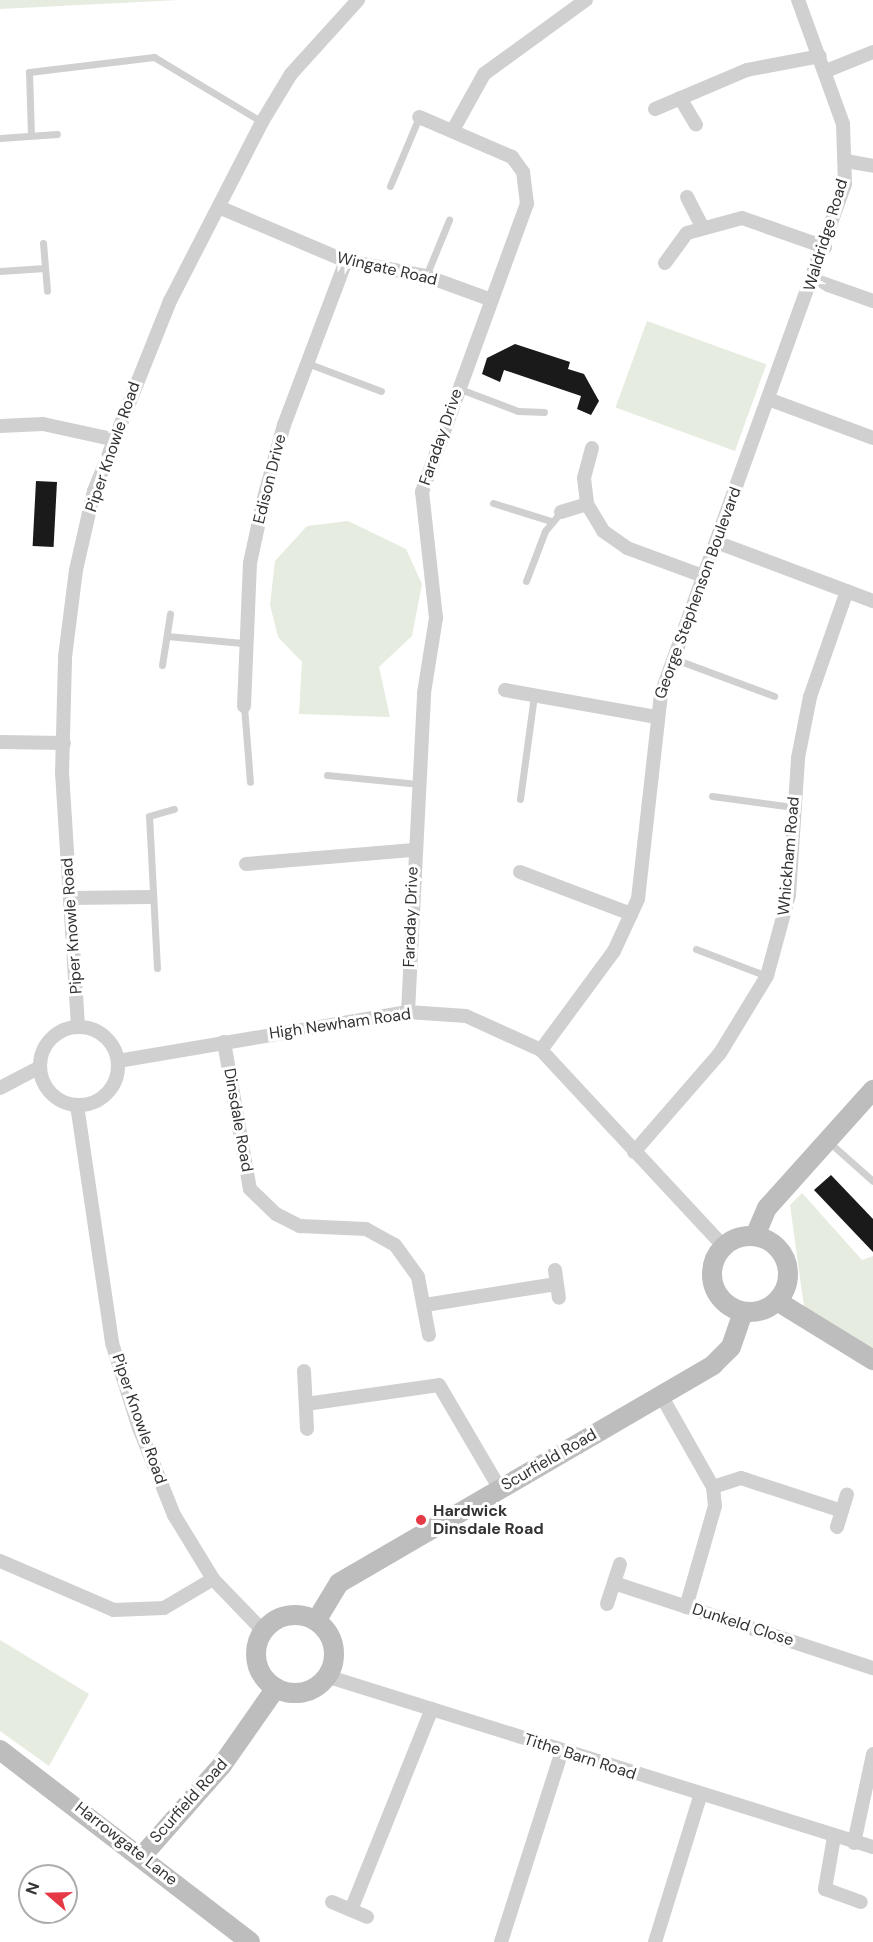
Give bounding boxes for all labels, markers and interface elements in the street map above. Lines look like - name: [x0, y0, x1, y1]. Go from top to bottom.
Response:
- street label: Waldridge Road: [800, 177, 852, 293]
- street label: Wingate Road: [335, 248, 439, 290]
- street label: Piper Knowle Road: [82, 379, 144, 515]
- street label: Faraday Drive: [416, 386, 466, 488]
- street label: Edison Drive: [250, 432, 290, 526]
- street label: George Stephenson Boulevard: [651, 484, 745, 702]
- street label: Whickham Road: [774, 796, 804, 916]
- street label: Piper Knowle Road: [58, 857, 86, 995]
- street label: Faraday Drive: [400, 866, 422, 968]
- street label: High Newham Road: [268, 1005, 412, 1043]
- street label: Dinsdale Road: [219, 1067, 257, 1173]
- street label: Piper Knowle Road: [108, 1351, 170, 1487]
- street label: Scurfield Road: [498, 1425, 600, 1495]
- place label: Hardwick Dinsdale Road: [433, 1501, 544, 1539]
- marker: Hardwick Dinsdale Road: [414, 1513, 428, 1527]
- street label: Dunkeld Close: [690, 1600, 796, 1650]
- street label: Tithe Barn Road: [522, 1730, 638, 1784]
- street label: Scurfield Road: [146, 1755, 232, 1847]
- street label: Harrowgate Lane: [71, 1798, 181, 1890]
- north arrow: [18, 1864, 78, 1924]
- text: N: [21, 1879, 44, 1897]

